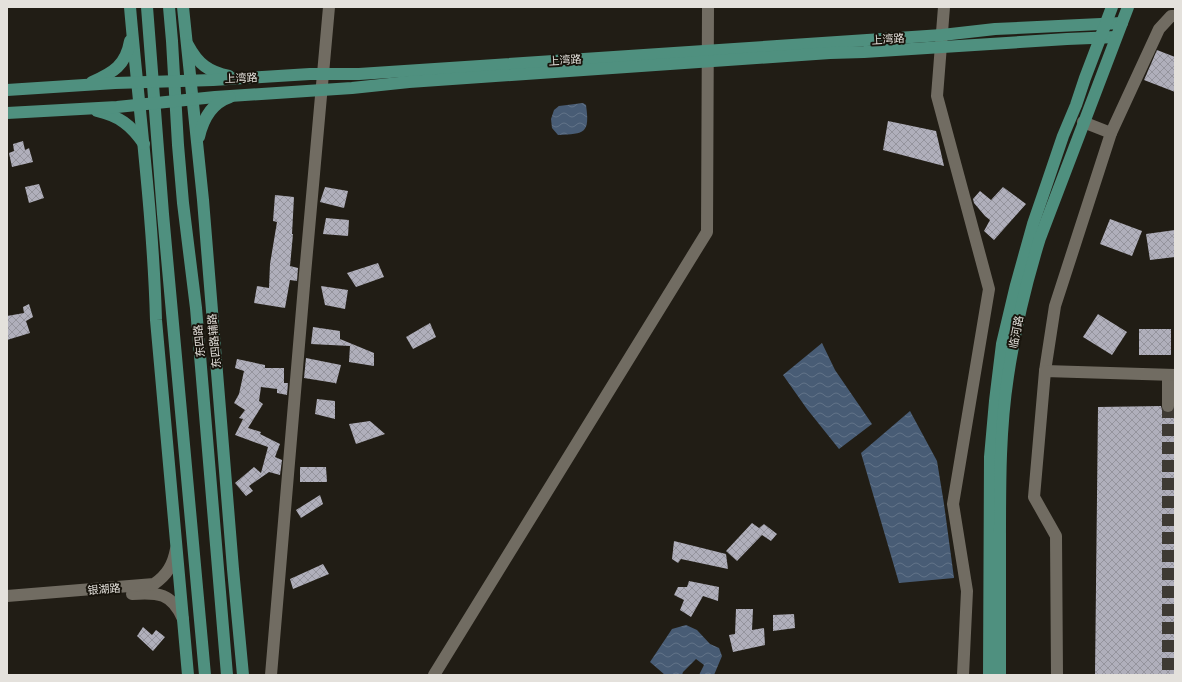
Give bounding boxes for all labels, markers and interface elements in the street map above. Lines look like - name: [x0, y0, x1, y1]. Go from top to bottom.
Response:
- street label: 上湾路: [871, 32, 905, 46]
- street label: 上湾路: [548, 53, 582, 67]
- street label: 上湾路: [224, 71, 258, 85]
- street label: 东四路辅路: [206, 313, 222, 369]
- street label: 临河路: [1007, 315, 1025, 349]
- street label: 东四路: [192, 324, 206, 358]
- street label: 银湖路: [87, 582, 121, 596]

